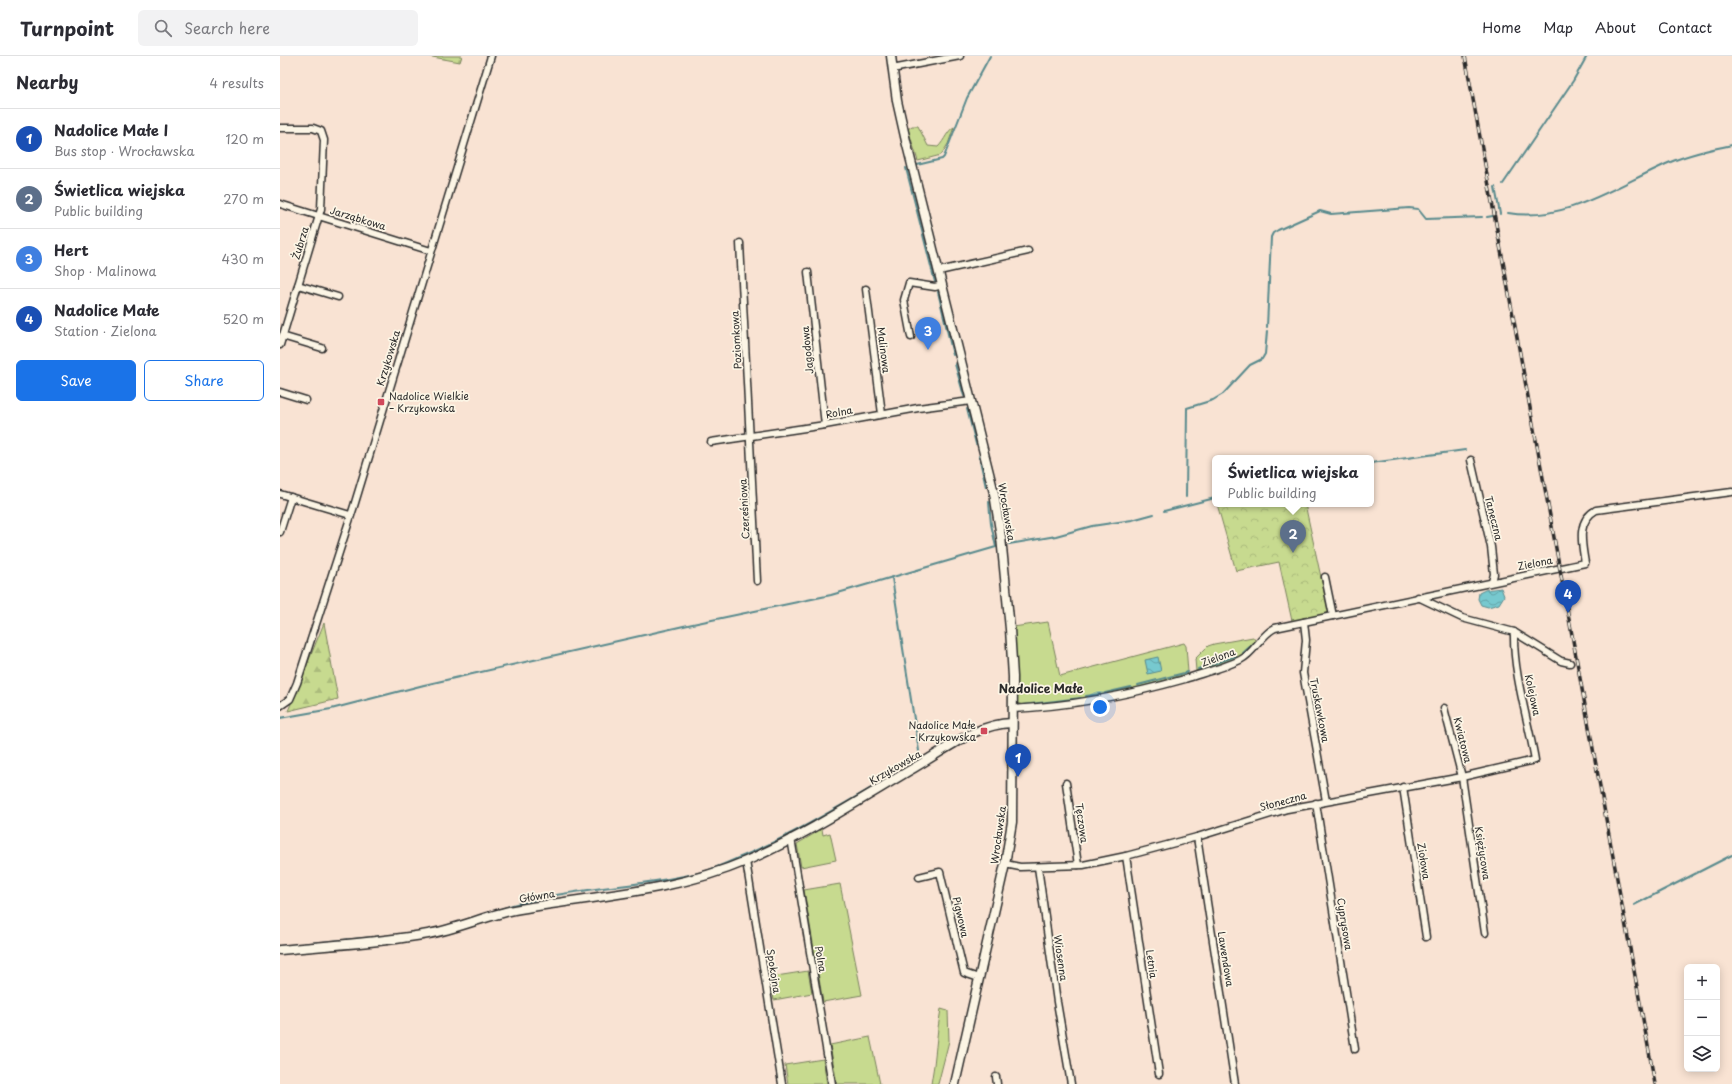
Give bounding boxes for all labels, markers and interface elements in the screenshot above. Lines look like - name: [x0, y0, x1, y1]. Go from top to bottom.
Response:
- search box: [138, 10, 418, 46]
- text: Turnpoint: [20, 14, 114, 42]
- text: Search here: [184, 16, 270, 39]
- icon: search: [152, 17, 174, 39]
- text: Home: [1482, 17, 1521, 38]
- text: Map: [1543, 17, 1573, 38]
- text: About: [1595, 17, 1636, 38]
- text: Contact: [1658, 17, 1712, 38]
- text: Nearby: [16, 69, 78, 95]
- text: 4 results: [210, 73, 264, 92]
- text: Nadolice Małe I: [54, 118, 168, 141]
- text: 1: [26, 129, 32, 148]
- text: 120 m: [225, 129, 264, 148]
- text: Bus stop · Wrocławska: [54, 141, 195, 160]
- text: Świetlica wiejska: [54, 178, 185, 201]
- text: 2: [24, 189, 34, 208]
- text: 270 m: [223, 189, 264, 208]
- text: Public building: [54, 201, 143, 220]
- street label: Jarząbkowa: [328, 202, 389, 233]
- street label: Żubrza: [287, 224, 312, 261]
- text: Hert: [54, 238, 89, 261]
- text: 3: [25, 249, 33, 268]
- text: 430 m: [222, 249, 264, 268]
- text: Shop · Malinowa: [54, 261, 156, 280]
- text: Nadolice Małe: [54, 298, 160, 321]
- text: 4: [25, 309, 33, 328]
- text: 520 m: [222, 309, 264, 328]
- street label: Poziomkowa: [726, 310, 745, 370]
- pin: 3: [915, 317, 941, 350]
- text: Station · Zielona: [54, 321, 157, 340]
- street label: Jagodowa: [796, 325, 816, 375]
- street label: Malinowa: [874, 326, 895, 375]
- street label: Krzykowska: [372, 327, 403, 388]
- button: Save: [16, 360, 136, 401]
- button: Share: [144, 360, 264, 401]
- place label: Nadolice Wielkie – Krzykowska: [389, 388, 469, 415]
- marker: Nadolice Wielkie – Krzykowska: [376, 397, 386, 407]
- street label: Rolna: [824, 401, 854, 421]
- popup: [1212, 455, 1374, 507]
- text: Świetlica wiejska: [1227, 460, 1359, 483]
- street label: Czereśniowa: [734, 478, 753, 540]
- street label: Wrocławska: [995, 482, 1020, 543]
- text: Public building: [1227, 483, 1316, 502]
- street label: Taneczna: [1482, 494, 1507, 542]
- pin: 2: [1280, 520, 1306, 553]
- street label: Zielona: [1516, 552, 1554, 573]
- pin: 4: [1555, 580, 1581, 613]
- street label: Zielona: [1199, 643, 1238, 670]
- street label: Kolejowa: [1522, 673, 1545, 718]
- street label: Truskawkowa: [1307, 676, 1334, 744]
- district label: Nadolice Małe: [999, 679, 1083, 697]
- your location: [1090, 697, 1110, 717]
- street label: Kwiatowa: [1451, 715, 1477, 765]
- place label: Nadolice Małe – Krzykowska: [908, 717, 977, 744]
- marker: Nadolice Małe – Krzykowska: [979, 726, 989, 736]
- pin: 1: [1005, 744, 1031, 777]
- street label: Krzykowska: [866, 745, 924, 788]
- street label: Słoneczna: [1258, 787, 1308, 814]
- street label: Tęczowa: [1072, 802, 1093, 845]
- street label: Wrocławska: [986, 804, 1009, 865]
- street label: Księżycowa: [1471, 825, 1495, 882]
- street label: Ziołowa: [1414, 841, 1435, 881]
- street label: Główna: [518, 885, 557, 906]
- street label: Pigwowa: [950, 895, 974, 940]
- street label: Cyprysowa: [1333, 897, 1357, 952]
- street label: Lawendowa: [1215, 930, 1238, 988]
- street label: Wiosenna: [1051, 934, 1072, 983]
- street label: Polna: [812, 945, 831, 974]
- street label: Spokojna: [764, 948, 785, 995]
- street label: Letnia: [1143, 949, 1162, 980]
- map controls: [1684, 964, 1720, 1072]
- button: +: [1684, 964, 1720, 1000]
- button: −: [1684, 1000, 1720, 1036]
- button: layers: [1684, 1036, 1720, 1072]

